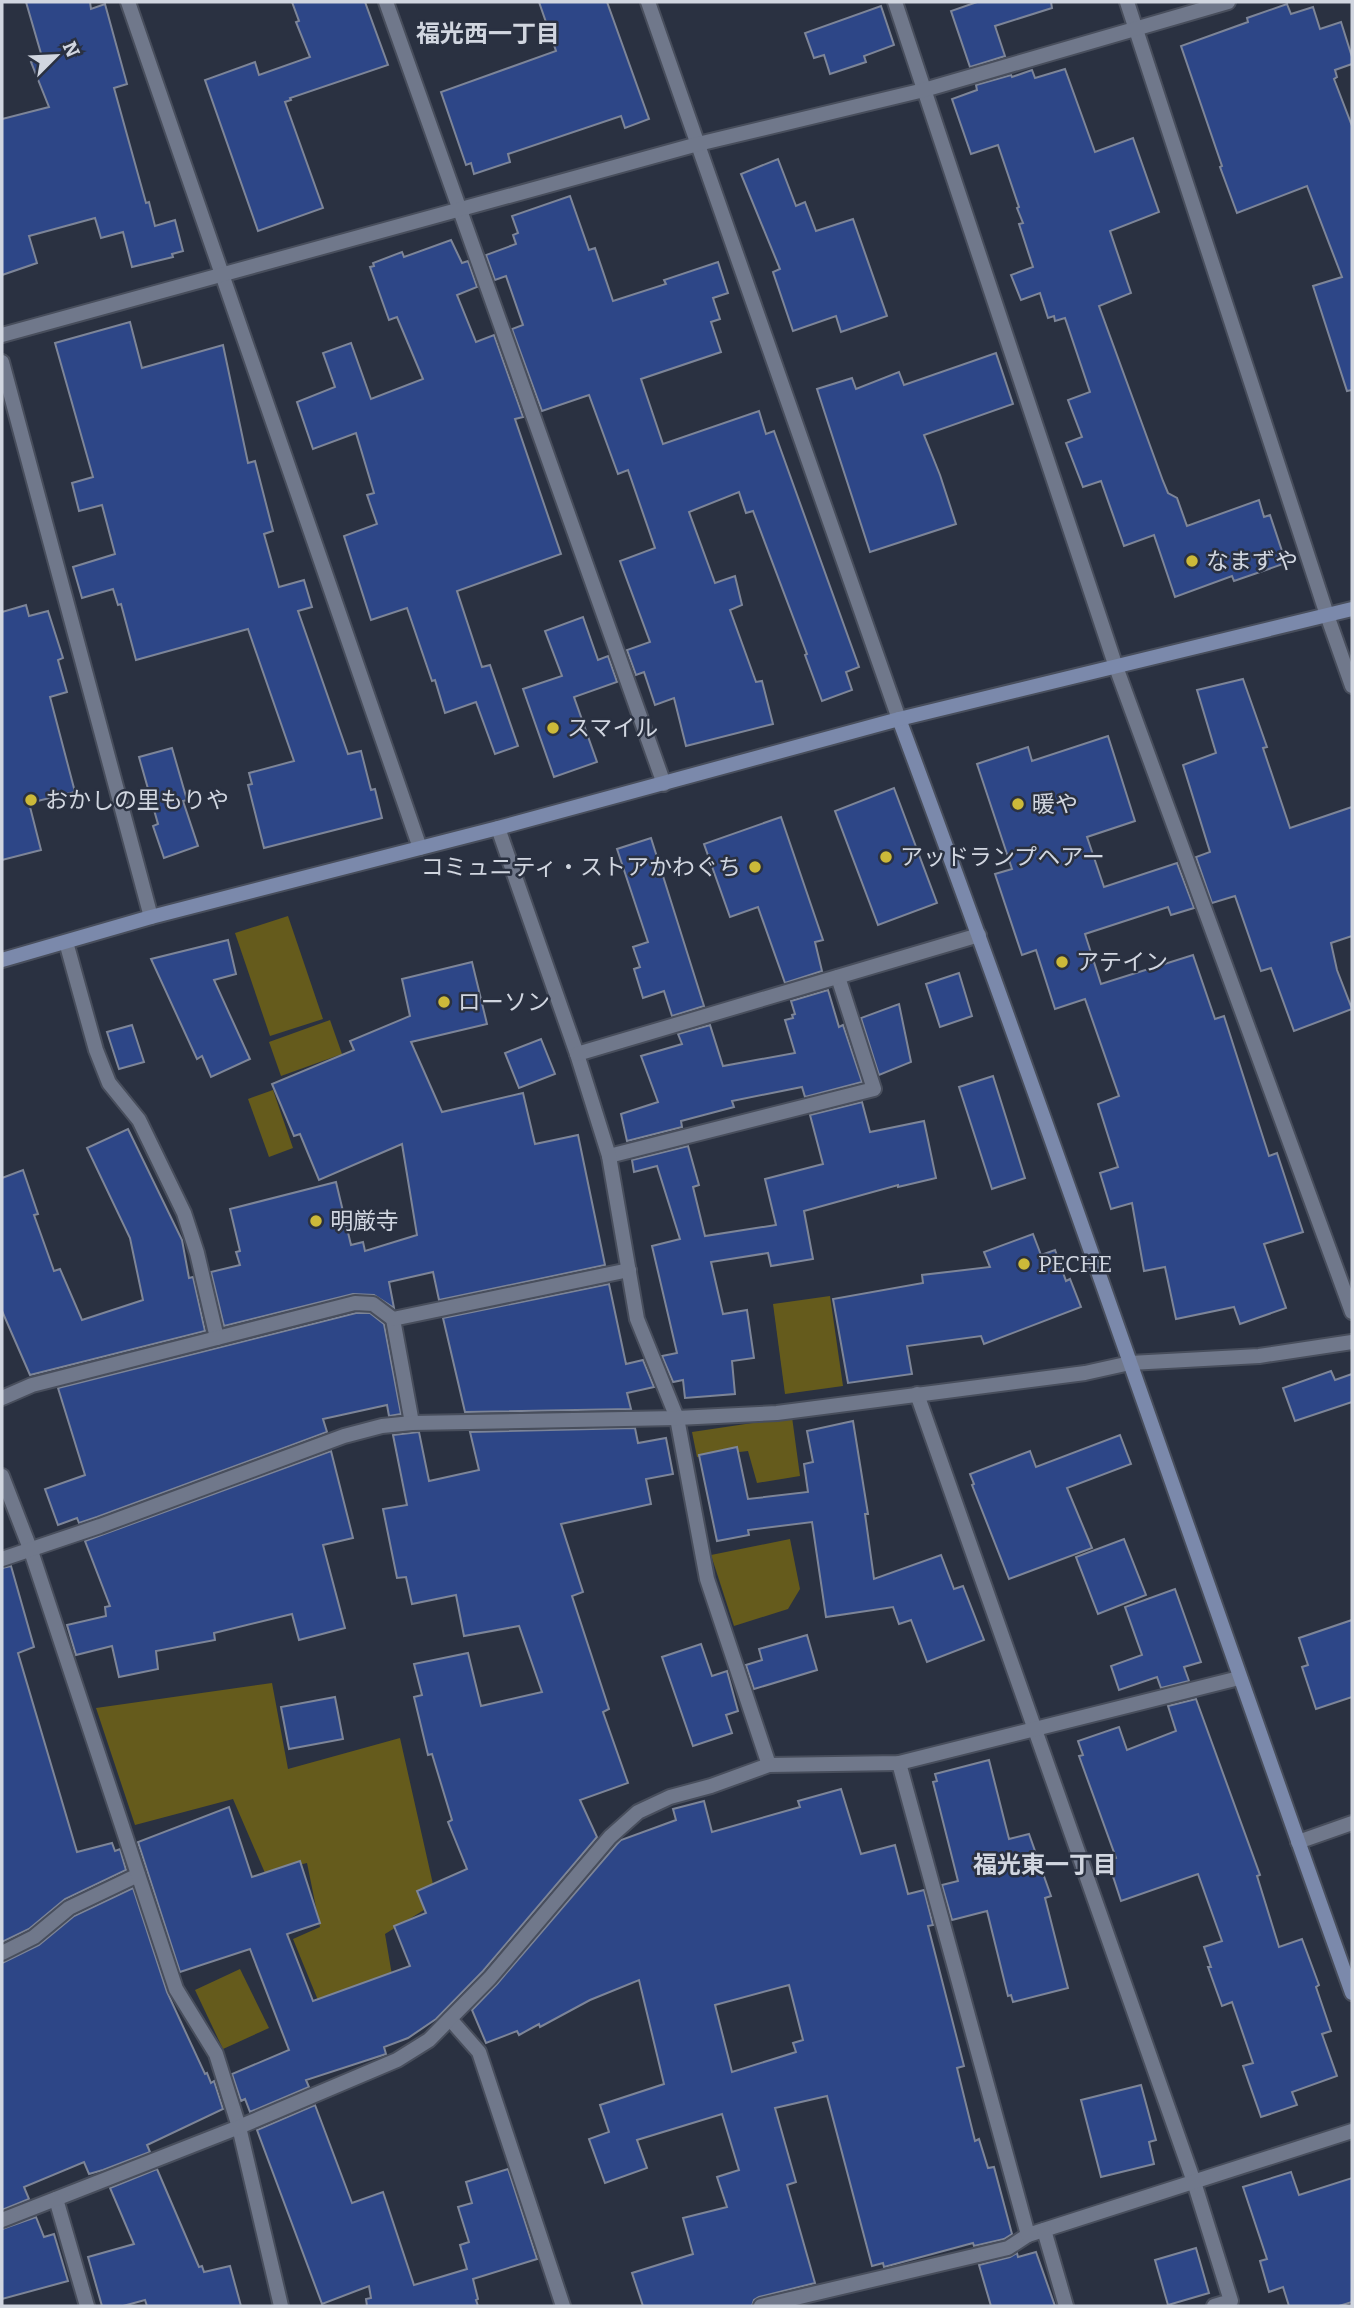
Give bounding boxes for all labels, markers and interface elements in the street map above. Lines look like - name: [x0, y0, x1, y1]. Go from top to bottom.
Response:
- district label: 福光西一丁目: [416, 20, 560, 48]
- north arrow: [21, 21, 91, 91]
- text: N: [58, 38, 85, 61]
- place label: なまずや: [1206, 547, 1298, 575]
- marker: なまずや: [1184, 553, 1200, 569]
- place label: スマイル: [567, 714, 658, 742]
- marker: スマイル: [545, 720, 561, 736]
- place label: おかしの里もりや: [45, 786, 229, 814]
- place label: 暖や: [1032, 790, 1078, 818]
- marker: おかしの里もりや: [23, 792, 39, 808]
- marker: 暖や: [1010, 796, 1026, 812]
- place label: アッドランプヘアー: [900, 843, 1105, 871]
- marker: アッドランプヘアー: [878, 849, 894, 865]
- place label: コミュニティ・ストアかわぐち: [420, 853, 741, 881]
- marker: コミュニティ・ストアかわぐち: [747, 859, 763, 875]
- place label: アテイン: [1076, 948, 1168, 976]
- marker: アテイン: [1054, 954, 1070, 970]
- place label: ローソン: [458, 988, 550, 1016]
- marker: ローソン: [436, 994, 452, 1010]
- place label: 明厳寺: [330, 1207, 399, 1235]
- marker: 明厳寺: [308, 1213, 324, 1229]
- place label: PECHE: [1038, 1250, 1112, 1278]
- marker: PECHE: [1016, 1256, 1032, 1272]
- district label: 福光東一丁目: [973, 1851, 1117, 1879]

